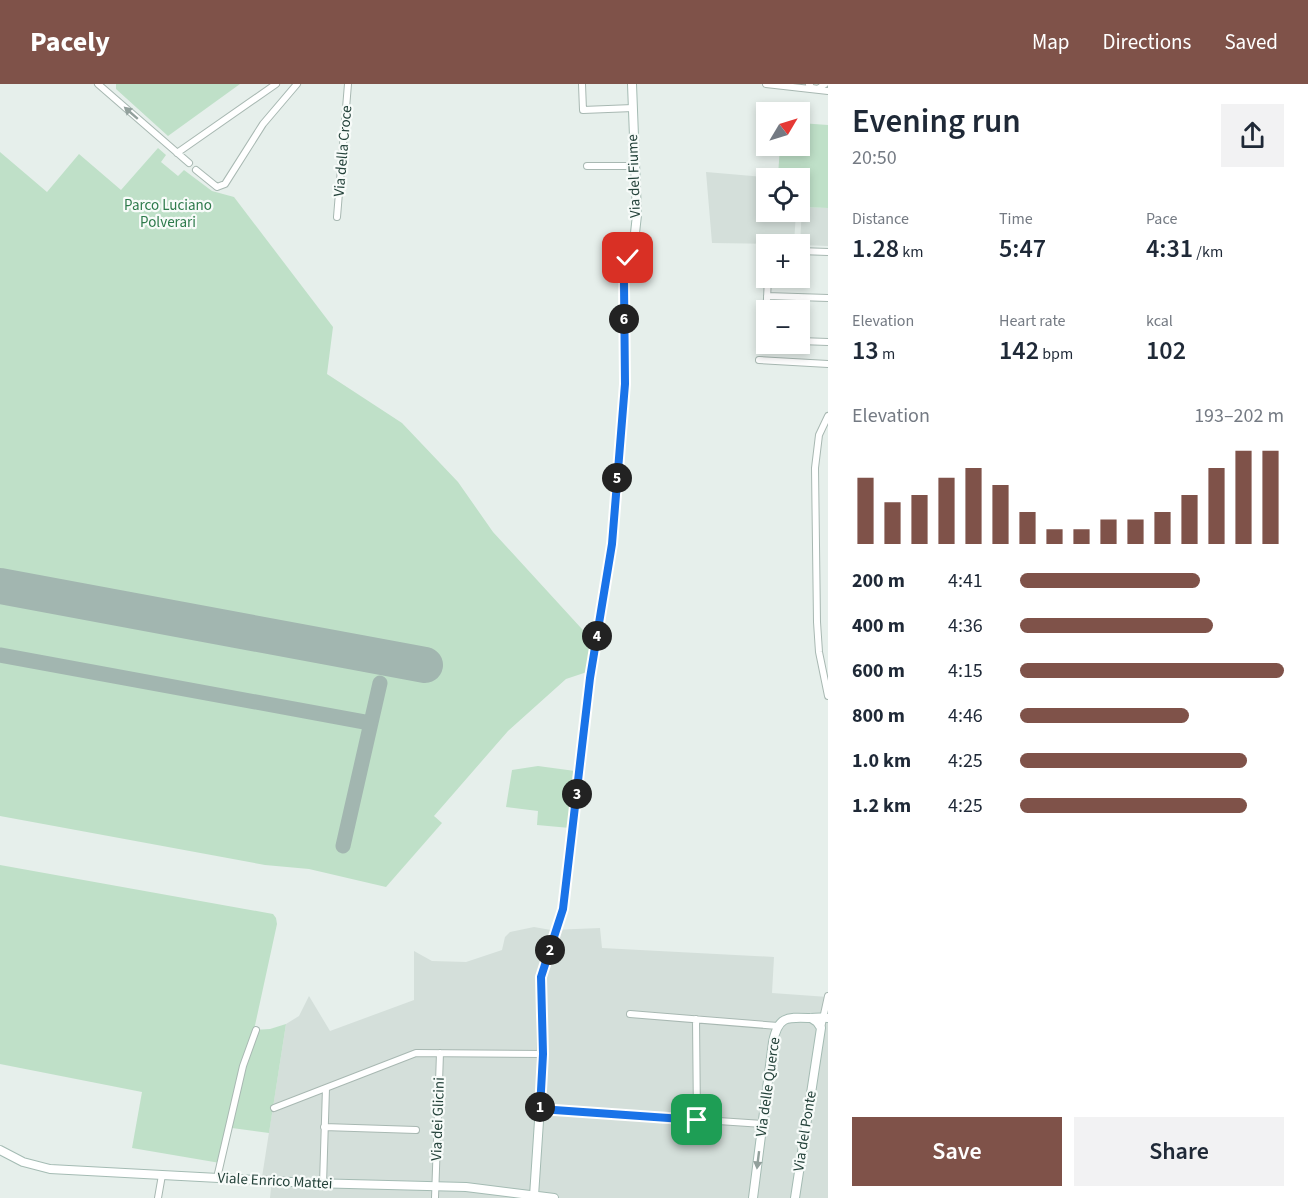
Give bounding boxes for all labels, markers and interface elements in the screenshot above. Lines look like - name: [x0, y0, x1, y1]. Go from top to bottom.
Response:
- text: Pacely: [30, 22, 110, 62]
- text: Map: [1032, 27, 1070, 57]
- text: Directions: [1103, 27, 1191, 57]
- text: Saved: [1224, 27, 1278, 57]
- text: Evening run: [852, 98, 1021, 145]
- north arrow: [756, 102, 810, 156]
- map controls: [756, 102, 810, 354]
- street label: Via della Croce: [329, 104, 357, 198]
- button: share: [1221, 104, 1284, 167]
- one-way arrow: [124, 106, 139, 120]
- street label: Via del Fiume: [622, 134, 646, 218]
- text: 20:50: [852, 144, 897, 172]
- button: locate: [756, 168, 810, 222]
- park label: Parco Luciano Polverari: [124, 195, 212, 233]
- text: Distance: [852, 208, 909, 230]
- text: Time: [999, 208, 1033, 230]
- text: Pace: [1146, 208, 1177, 230]
- text: 1.28: [852, 230, 899, 267]
- text: 5:47: [999, 230, 1046, 267]
- text: 4:31: [1146, 230, 1193, 267]
- pin: [602, 232, 653, 283]
- button: +: [756, 234, 810, 288]
- icon: check: [611, 241, 644, 274]
- text: km: [899, 241, 924, 263]
- text: /km: [1193, 241, 1223, 263]
- button: −: [756, 300, 810, 354]
- pin: 6: [609, 304, 639, 334]
- text: 6: [620, 308, 628, 330]
- text: Elevation: [852, 310, 914, 332]
- text: Heart rate: [999, 310, 1066, 332]
- text: kcal: [1146, 310, 1173, 332]
- text: 13: [852, 332, 879, 369]
- text: 142: [999, 332, 1039, 369]
- text: 102: [1146, 332, 1186, 369]
- text: m: [879, 343, 895, 365]
- text: bpm: [1039, 343, 1073, 365]
- text: Elevation: [852, 402, 930, 430]
- text: 193–202 m: [1194, 402, 1284, 430]
- pin: 5: [602, 463, 632, 493]
- text: 5: [613, 467, 621, 489]
- text: 200 m: [852, 567, 905, 595]
- text: 4:41: [948, 567, 983, 595]
- text: 400 m: [852, 612, 905, 640]
- text: 4:36: [948, 612, 983, 640]
- pin: 4: [582, 621, 612, 651]
- text: 4: [593, 625, 601, 647]
- text: 600 m: [852, 657, 905, 685]
- text: 4:15: [948, 657, 983, 685]
- text: 800 m: [852, 702, 905, 730]
- text: 4:46: [948, 702, 983, 730]
- text: 1.0 km: [852, 747, 911, 775]
- text: 4:25: [948, 747, 983, 775]
- pin: 3: [562, 779, 592, 809]
- text: 3: [573, 783, 581, 805]
- text: 1.2 km: [852, 792, 911, 820]
- text: 4:25: [948, 792, 983, 820]
- pin: 2: [535, 935, 565, 965]
- text: 2: [546, 939, 554, 961]
- street label: Via delle Querce: [751, 1036, 785, 1138]
- street label: Via dei Glicini: [426, 1077, 450, 1161]
- street label: Via del Ponte: [788, 1089, 822, 1173]
- pin: 1: [525, 1092, 555, 1122]
- pin: [671, 1094, 722, 1145]
- text: 1: [536, 1096, 544, 1118]
- icon: arrive: [680, 1103, 713, 1136]
- button: Save: [852, 1117, 1062, 1186]
- button: Share: [1074, 1117, 1284, 1186]
- one-way arrow: [754, 1150, 763, 1169]
- street label: Viale Enrico Mattei: [217, 1168, 333, 1194]

